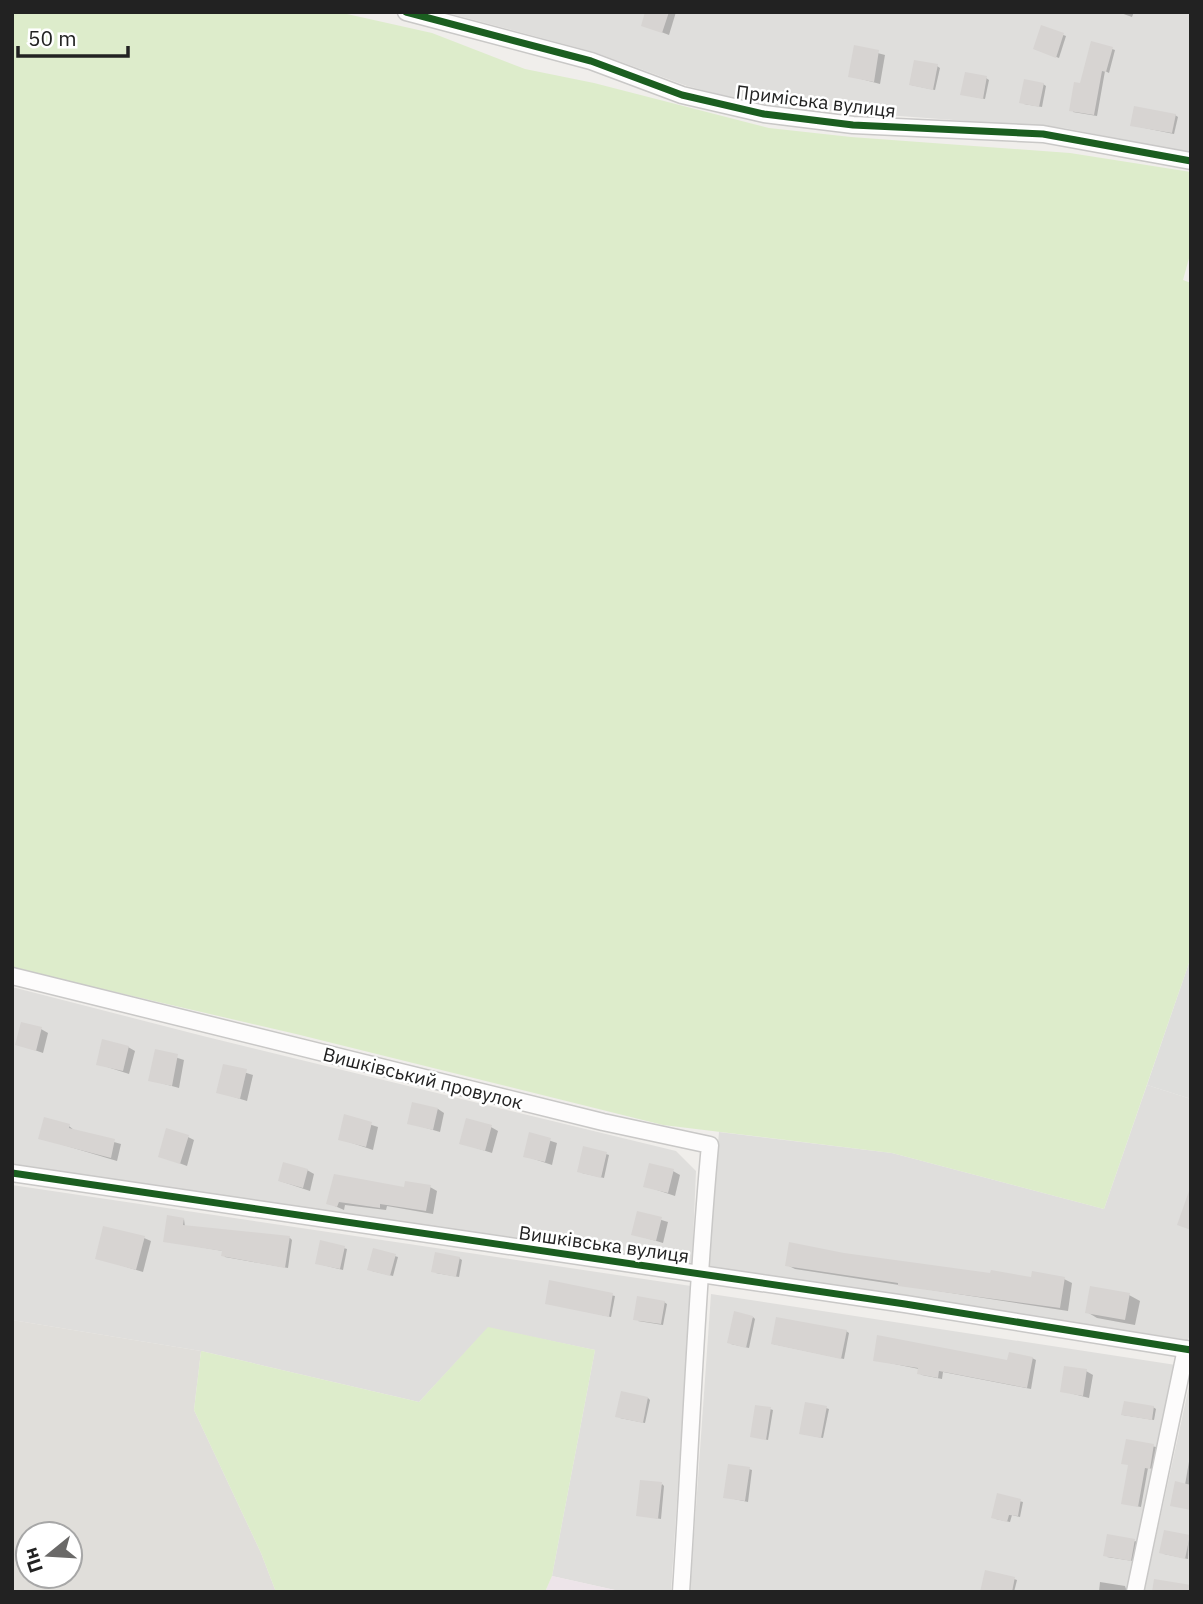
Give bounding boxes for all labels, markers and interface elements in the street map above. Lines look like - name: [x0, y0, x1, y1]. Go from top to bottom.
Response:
- scale bar: [18, 14, 128, 58]
- text: 50 m: [28, 24, 77, 52]
- street label: Приміська вулиця: [735, 79, 897, 123]
- street label: Вишківський провулок: [321, 1042, 525, 1114]
- street label: Вишківська вулиця: [517, 1220, 691, 1268]
- north arrow: [14, 1520, 84, 1590]
- text: Пн: [18, 1545, 48, 1576]

